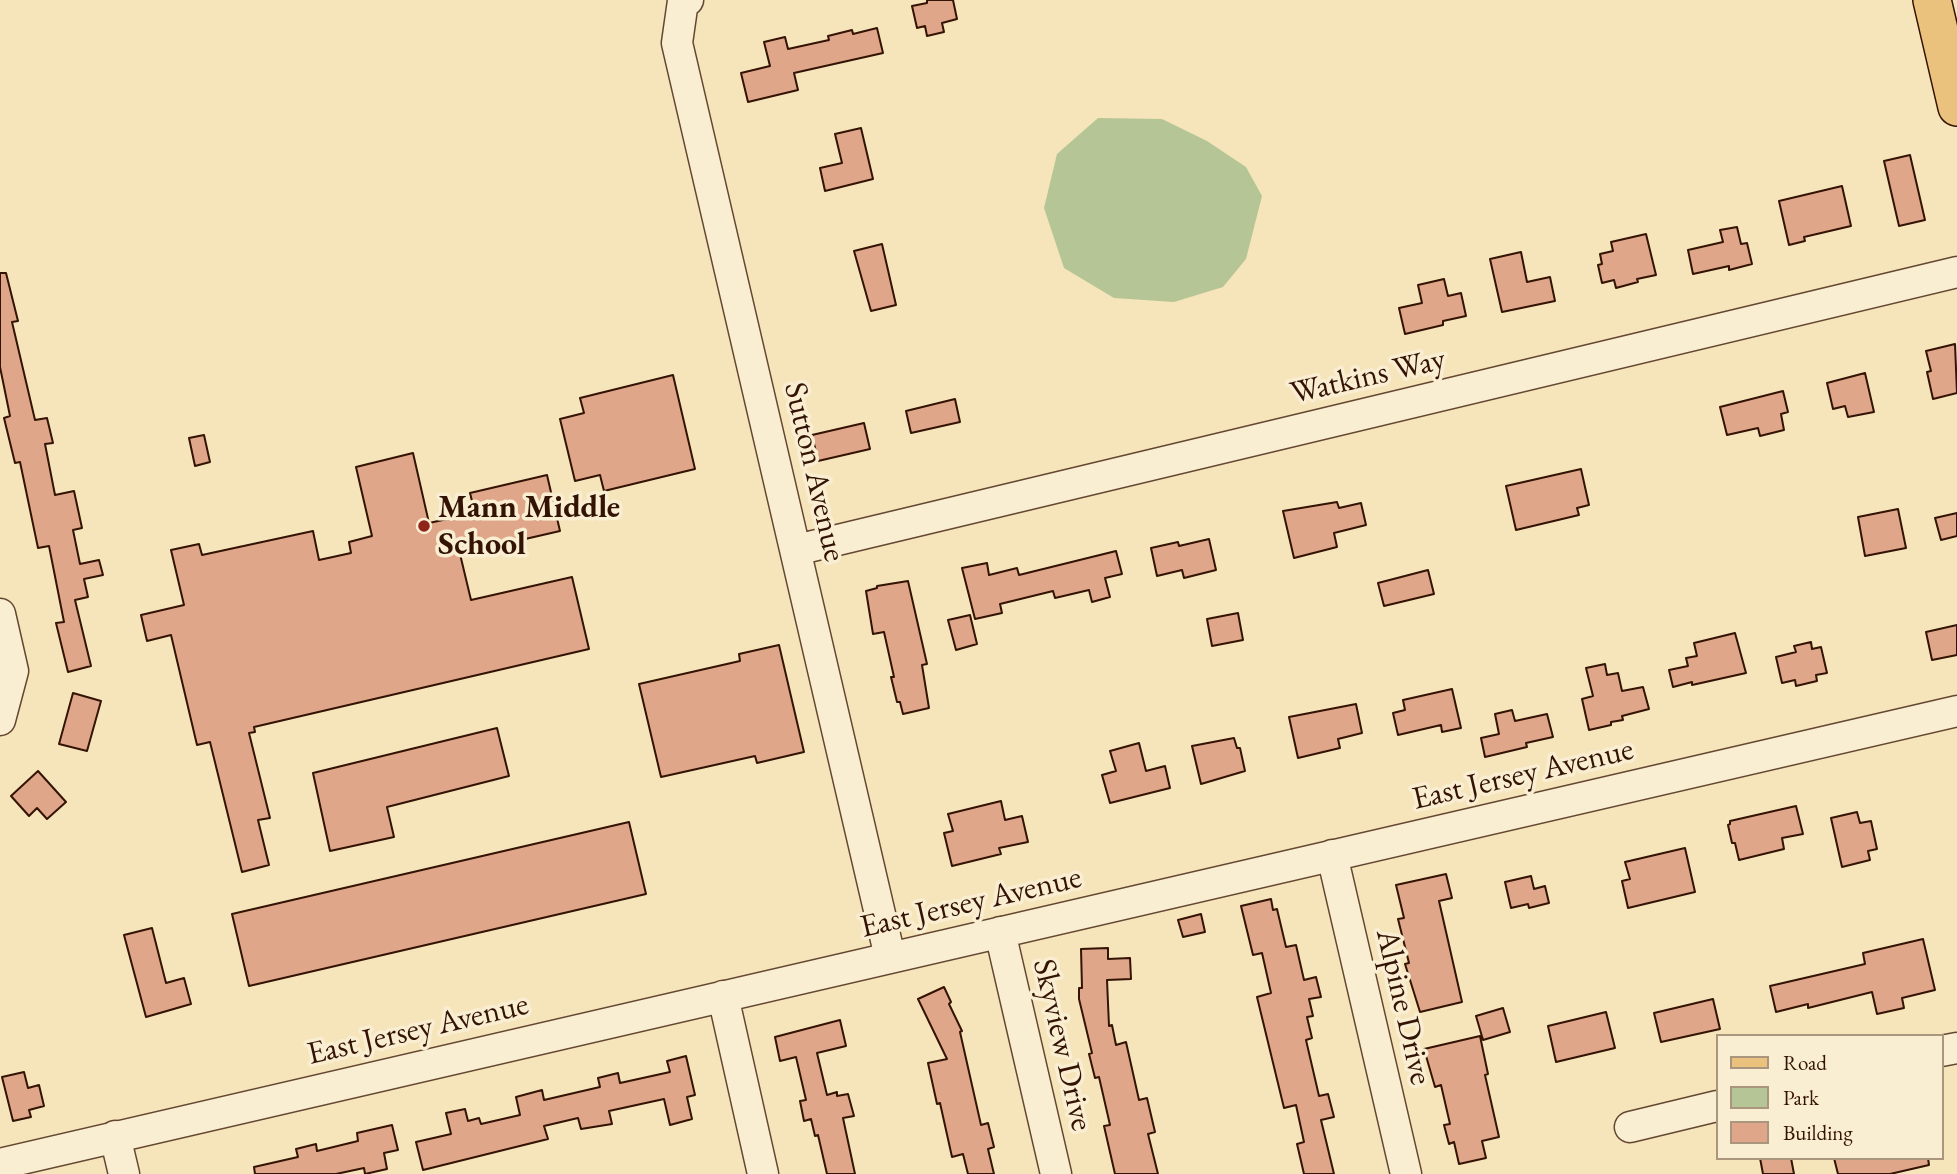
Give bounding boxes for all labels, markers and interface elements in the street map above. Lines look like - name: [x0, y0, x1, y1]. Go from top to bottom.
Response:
- street label: Watkins Way: [1287, 341, 1449, 413]
- street label: Sutton Avenue: [775, 379, 853, 565]
- place label: Mann Middle School: [438, 489, 620, 564]
- marker: Mann Middle School: [416, 518, 432, 534]
- street label: East Jersey Avenue: [1409, 731, 1637, 819]
- street label: East Jersey Avenue: [857, 859, 1085, 947]
- street label: Alpine Drive: [1366, 926, 1440, 1088]
- street label: Skyview Drive: [1024, 955, 1100, 1135]
- street label: East Jersey Avenue: [304, 986, 532, 1074]
- legend: [1716, 1034, 1943, 1160]
- text: Road: [1783, 1049, 1827, 1076]
- text: Park: [1783, 1084, 1819, 1111]
- text: Building: [1783, 1119, 1853, 1146]

